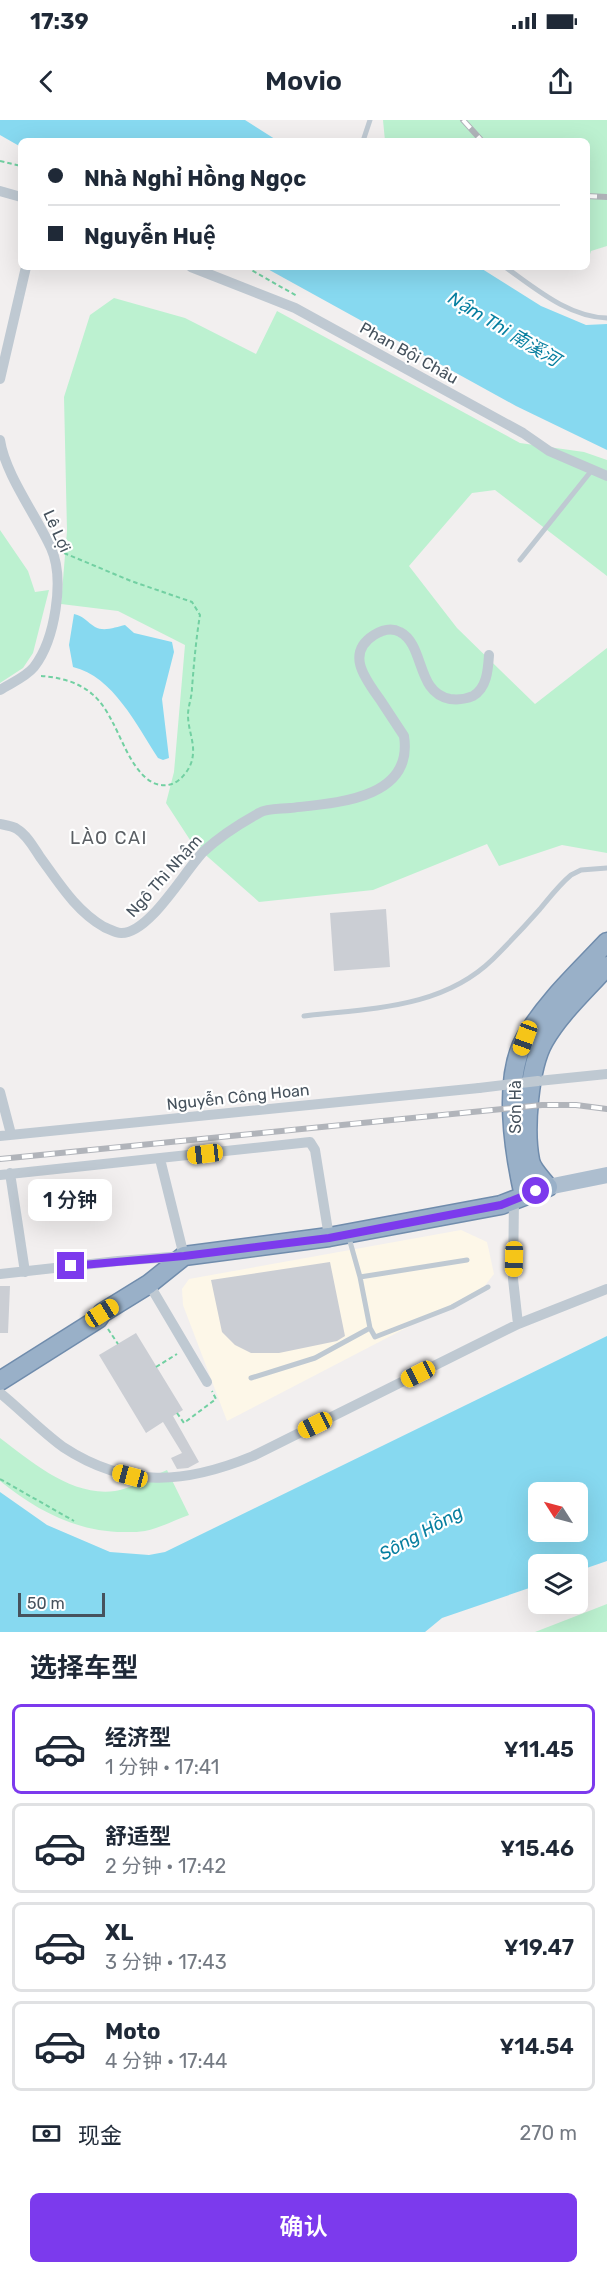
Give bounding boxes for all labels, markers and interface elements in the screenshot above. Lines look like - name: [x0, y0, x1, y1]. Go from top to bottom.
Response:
- text: 17:39: [30, 8, 89, 35]
- icon: back: [30, 65, 63, 98]
- text: Movio: [265, 65, 342, 97]
- icon: share: [544, 65, 577, 98]
- text: Nhà Nghỉ Hồng Ngọc: [84, 165, 306, 192]
- text: Nguyễn Huệ: [84, 223, 216, 250]
- water label: Nậm Thi 南溪河: [444, 287, 566, 373]
- street label: Phan Bội Châu: [357, 318, 461, 388]
- street label: Lê Lợi: [39, 507, 75, 555]
- district label: LÀO CAI: [70, 827, 148, 849]
- street label: Ngô Thì Nhậm: [122, 831, 206, 921]
- car: [510, 1018, 540, 1058]
- street label: Nguyễn Công Hoan: [165, 1079, 310, 1114]
- street label: Sơn Hà: [506, 1080, 525, 1134]
- car: [186, 1143, 224, 1165]
- route start: [522, 1177, 549, 1204]
- callout: 1 分钟: [29, 1179, 113, 1221]
- text: 1 分钟: [43, 1188, 97, 1212]
- car: [505, 1241, 523, 1277]
- route end: [57, 1252, 84, 1279]
- car: [82, 1296, 122, 1330]
- car: [398, 1358, 438, 1390]
- car: [295, 1409, 335, 1441]
- car: [110, 1463, 150, 1489]
- north arrow: [528, 1482, 588, 1542]
- map controls: [528, 1482, 588, 1614]
- water label: Sông Hồng: [375, 1500, 467, 1565]
- button: layers: [528, 1554, 588, 1614]
- scale bar: [18, 1590, 105, 1618]
- text: 50 m: [27, 1594, 65, 1613]
- text: 选择车型: [30, 1652, 138, 1684]
- icon: car: [33, 1722, 87, 1776]
- text: 经济型: [105, 1724, 171, 1751]
- text: ¥11.45: [504, 1736, 574, 1763]
- text: 1 分钟 · 17:41: [105, 1755, 219, 1779]
- icon: car: [33, 1821, 87, 1875]
- text: 舒适型: [105, 1823, 171, 1850]
- text: ¥15.46: [500, 1835, 574, 1862]
- text: 2 分钟 · 17:42: [105, 1854, 226, 1878]
- text: XL: [105, 1919, 133, 1946]
- icon: car: [33, 1920, 87, 1974]
- text: ¥19.47: [504, 1934, 574, 1961]
- text: 3 分钟 · 17:43: [105, 1950, 227, 1974]
- text: Moto: [105, 2018, 160, 2045]
- icon: car: [33, 2019, 87, 2073]
- text: ¥14.54: [500, 2033, 574, 2060]
- text: 4 分钟 · 17:44: [105, 2049, 228, 2073]
- icon: cash: [30, 2117, 63, 2150]
- text: 270 m: [520, 2121, 577, 2145]
- text: 现金: [78, 2122, 122, 2149]
- button: 确认: [30, 2193, 577, 2262]

